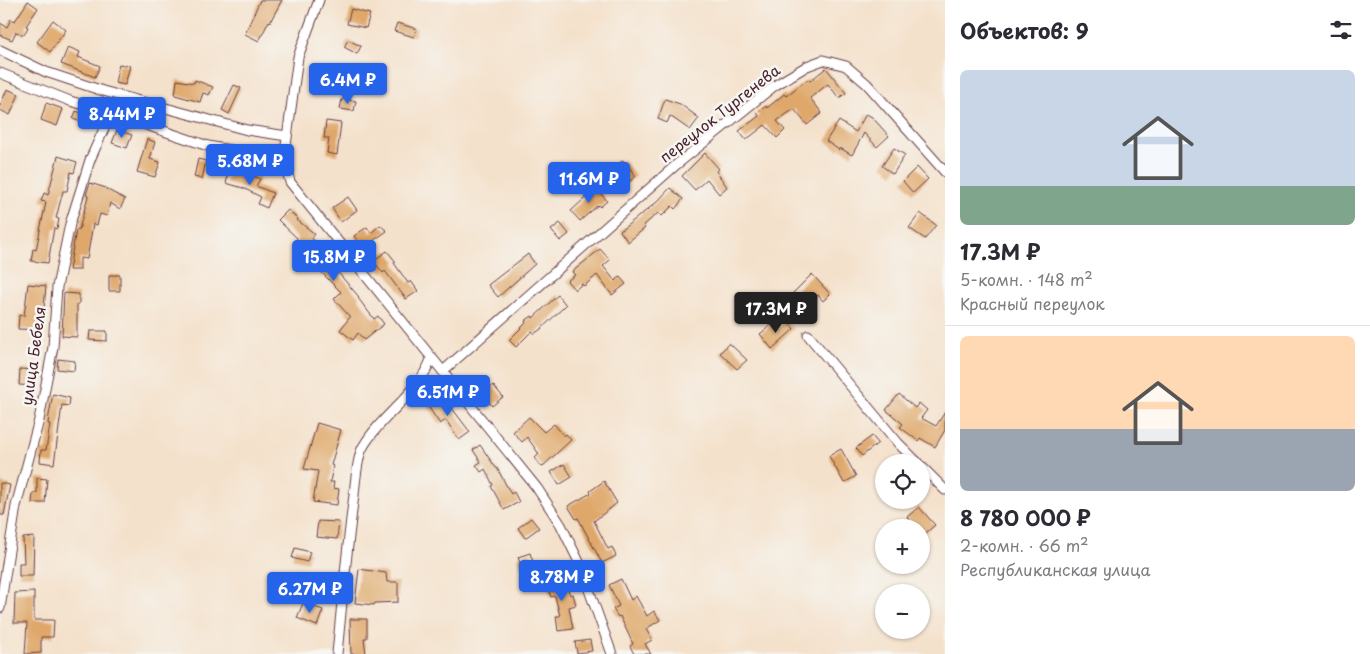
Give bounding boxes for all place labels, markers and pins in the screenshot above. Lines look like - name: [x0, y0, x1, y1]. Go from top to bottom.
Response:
- pin: 6.4M ₽: [307, 62, 389, 105]
- pin: 8.44M ₽: [76, 96, 168, 139]
- pin: 5.68M ₽: [204, 144, 296, 186]
- pin: 11.6M ₽: [543, 162, 635, 204]
- pin: 15.8M ₽: [288, 240, 380, 282]
- pin: 17.3M ₽: [730, 292, 822, 334]
- pin: 6.51M ₽: [402, 374, 494, 417]
- pin: 8.78M ₽: [516, 560, 608, 602]
- pin: 6.27M ₽: [264, 572, 356, 614]

